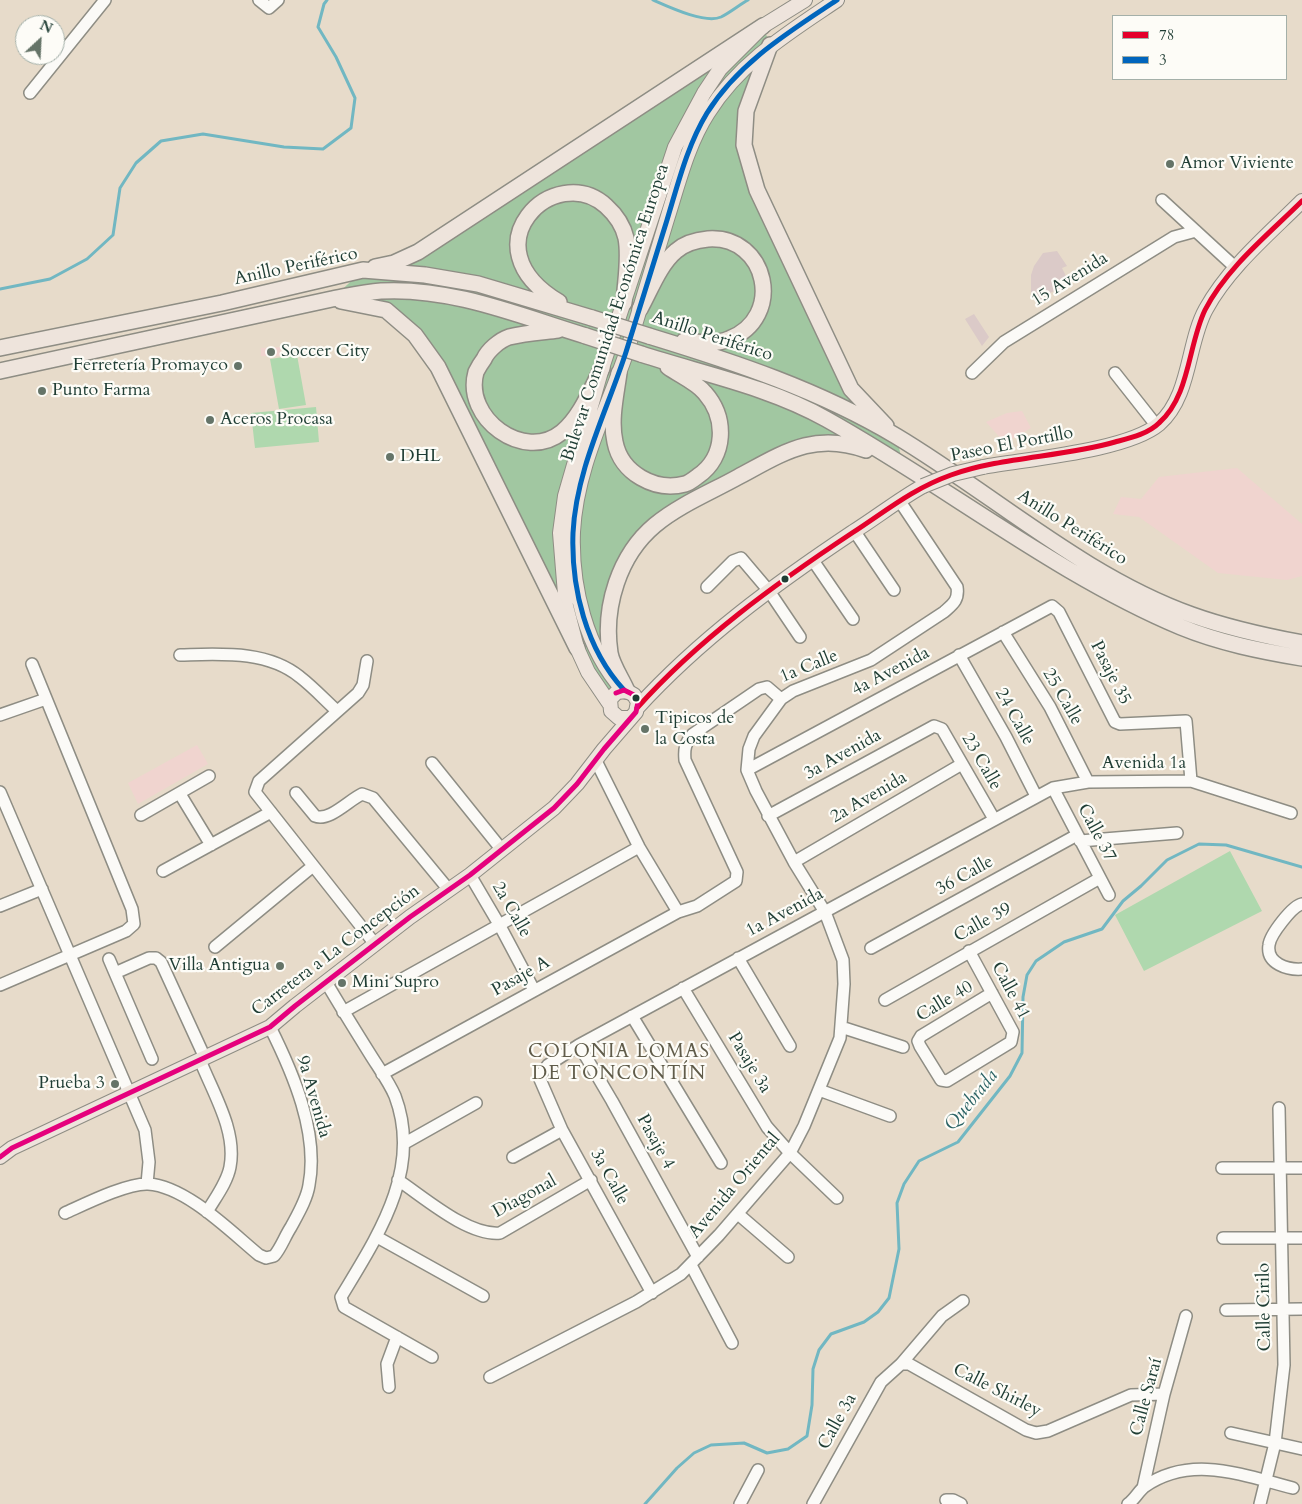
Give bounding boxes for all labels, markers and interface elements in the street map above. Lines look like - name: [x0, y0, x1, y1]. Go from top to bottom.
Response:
- north arrow: [15, 15, 65, 65]
- legend: [1112, 15, 1287, 80]
- text: N: [37, 16, 56, 38]
- text: 78: [1159, 25, 1174, 45]
- text: 3: [1159, 50, 1167, 70]
- place label: Amor Viviente: [1180, 153, 1294, 175]
- marker: Amor Viviente: [1164, 158, 1176, 170]
- street label: Bulevar Comunidad Económica Europea: [558, 161, 674, 465]
- street label: Anillo Periférico: [232, 243, 360, 291]
- street label: 15 Avenida: [1028, 248, 1112, 312]
- street label: Anillo Periférico: [649, 307, 775, 367]
- place label: Soccer City: [281, 341, 370, 363]
- marker: Soccer City: [265, 346, 277, 358]
- place label: Ferretería Promayco: [73, 355, 228, 377]
- marker: Ferretería Promayco: [232, 360, 244, 372]
- place label: Punto Farma: [52, 380, 151, 402]
- marker: Punto Farma: [36, 385, 48, 397]
- place label: Aceros Procasa: [220, 409, 333, 431]
- marker: Aceros Procasa: [204, 414, 216, 426]
- street label: Paseo El Portillo: [949, 423, 1075, 467]
- place label: DHL: [400, 446, 441, 468]
- marker: DHL: [384, 451, 396, 463]
- street label: Anillo Periférico: [1013, 486, 1131, 570]
- unlabelled marker: [780, 574, 790, 584]
- street label: Pasaje 35: [1085, 637, 1135, 709]
- street label: 4a Avenida: [849, 643, 933, 701]
- street label: 1a Calle: [777, 646, 841, 688]
- street label: 25 Calle: [1037, 665, 1087, 729]
- street label: 24 Calle: [989, 685, 1039, 749]
- unlabelled marker: [631, 693, 641, 703]
- place label: Tipicos de la Costa: [655, 708, 734, 751]
- marker: Tipicos de la Costa: [639, 723, 651, 735]
- street label: 3a Avenida: [801, 725, 885, 785]
- street label: 23 Calle: [956, 730, 1006, 794]
- street label: Avenida 1a: [1102, 753, 1186, 775]
- street label: 2a Avenida: [827, 768, 911, 828]
- street label: Calle 37: [1072, 800, 1120, 866]
- street label: 36 Calle: [933, 851, 997, 901]
- street label: 2a Calle: [486, 878, 536, 942]
- street label: Carretera a La Concepción: [248, 881, 424, 1021]
- street label: 1a Avenida: [743, 884, 827, 942]
- street label: Calle 39: [951, 898, 1015, 948]
- street label: Pasaje A: [488, 952, 554, 1002]
- place label: Villa Antigua: [168, 955, 270, 977]
- street label: Calle 41: [986, 958, 1034, 1024]
- marker: Villa Antigua: [274, 960, 286, 972]
- place label: Mini Supro: [352, 972, 439, 994]
- marker: Mini Supro: [336, 977, 348, 989]
- street label: Calle 40: [913, 977, 977, 1027]
- street label: Pasaje 3a: [722, 1029, 776, 1097]
- district label: COLONIA LOMAS DE TONCONTÍN: [526, 1042, 712, 1086]
- street label: 9a Avenida: [291, 1053, 335, 1141]
- water label: Quebrada: [940, 1066, 1004, 1136]
- place label: Prueba 3: [38, 1073, 105, 1095]
- marker: Prueba 3: [109, 1078, 121, 1090]
- street label: Pasaje 4: [631, 1111, 679, 1173]
- street label: Avenida Oriental: [685, 1129, 785, 1243]
- street label: 3a Calle: [585, 1145, 633, 1209]
- street label: Diagonal: [489, 1171, 561, 1223]
- street label: Calle Cirilo: [1253, 1263, 1277, 1351]
- street label: Calle Saraí: [1126, 1356, 1168, 1438]
- street label: Calle Shirley: [949, 1359, 1045, 1423]
- street label: Calle 3a: [814, 1390, 862, 1454]

